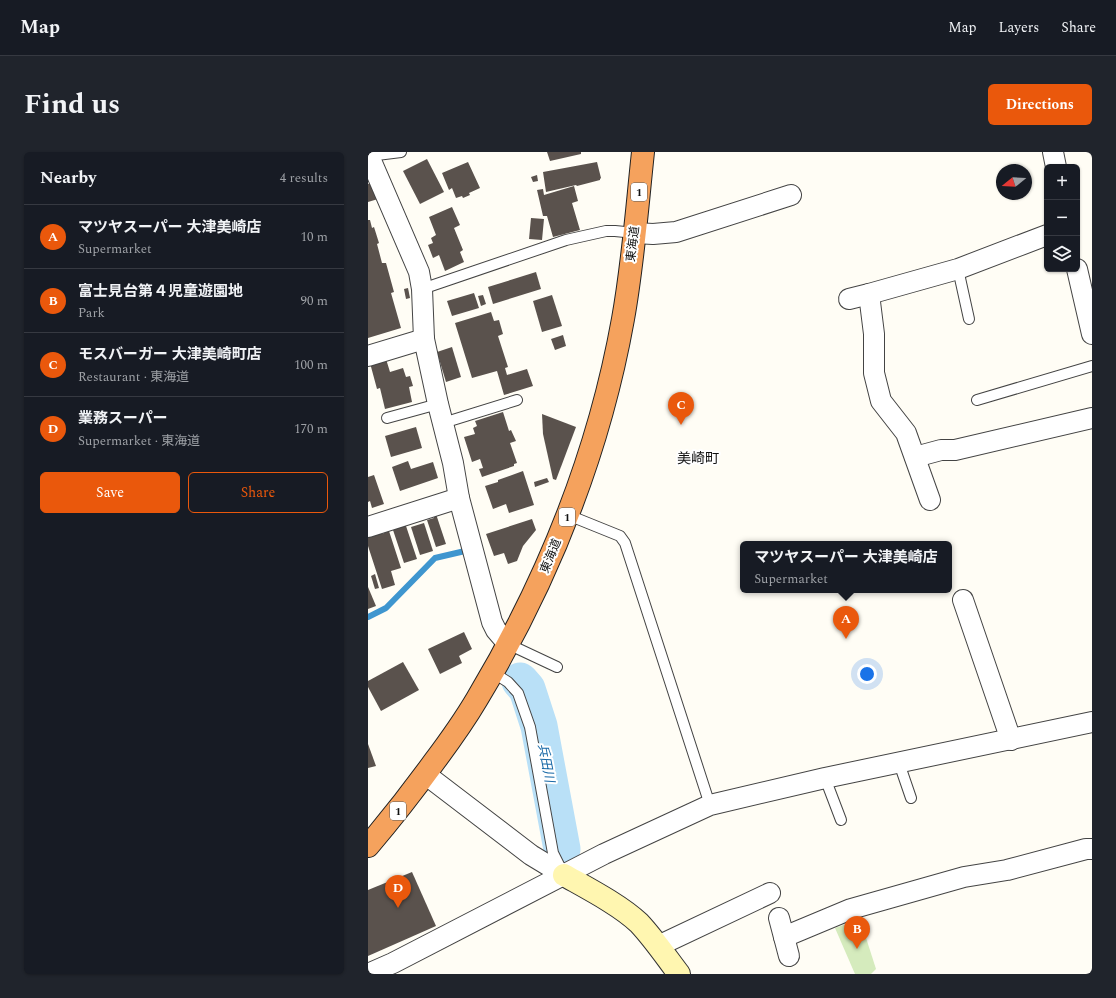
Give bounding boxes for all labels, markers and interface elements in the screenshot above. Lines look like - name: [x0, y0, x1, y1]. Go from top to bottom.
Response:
- text: Map: [20, 13, 60, 42]
- text: Map: [948, 17, 977, 38]
- text: Layers: [999, 17, 1039, 38]
- text: Share: [1061, 17, 1096, 38]
- text: Find us: [24, 83, 120, 126]
- button: Directions: [988, 84, 1092, 125]
- north arrow: [996, 164, 1032, 200]
- map controls: [1044, 164, 1080, 272]
- button: +: [1044, 164, 1080, 200]
- text: Nearby: [40, 165, 96, 191]
- text: 4 results: [280, 168, 328, 188]
- road number: 1: [631, 183, 647, 201]
- button: −: [1044, 200, 1080, 236]
- text: マツヤスーパー 大津美崎店: [78, 216, 262, 239]
- street label: 東海道: [621, 225, 645, 263]
- text: A: [48, 227, 58, 247]
- text: 10 m: [301, 227, 328, 247]
- button: layers: [1044, 236, 1080, 272]
- text: Supermarket: [78, 239, 152, 259]
- text: 富士見台第４児童遊園地: [78, 280, 243, 303]
- text: B: [48, 291, 58, 311]
- text: 90 m: [301, 291, 328, 311]
- text: Park: [78, 303, 105, 323]
- text: モスバーガー 大津美崎町店: [78, 343, 262, 366]
- text: C: [48, 355, 58, 375]
- text: 100 m: [294, 355, 328, 375]
- text: Restaurant · 東海道: [78, 367, 189, 387]
- pin: C: [668, 392, 694, 425]
- text: 業務スーパー: [78, 407, 168, 430]
- text: D: [48, 419, 58, 439]
- text: 170 m: [294, 419, 328, 439]
- text: Supermarket · 東海道: [78, 431, 200, 451]
- district label: 美崎町: [677, 448, 719, 469]
- button: Save: [40, 472, 180, 513]
- button: Share: [188, 472, 328, 513]
- road number: 1: [559, 508, 575, 526]
- street label: 東海道: [535, 536, 567, 576]
- popup: [740, 541, 952, 593]
- text: マツヤスーパー 大津美崎店: [754, 546, 938, 569]
- text: Supermarket: [754, 569, 828, 589]
- pin: A: [833, 606, 859, 639]
- your location: [857, 664, 877, 684]
- water label: 兵田川: [532, 742, 560, 786]
- road number: 1: [390, 802, 406, 820]
- pin: D: [385, 875, 411, 908]
- pin: B: [844, 916, 870, 949]

